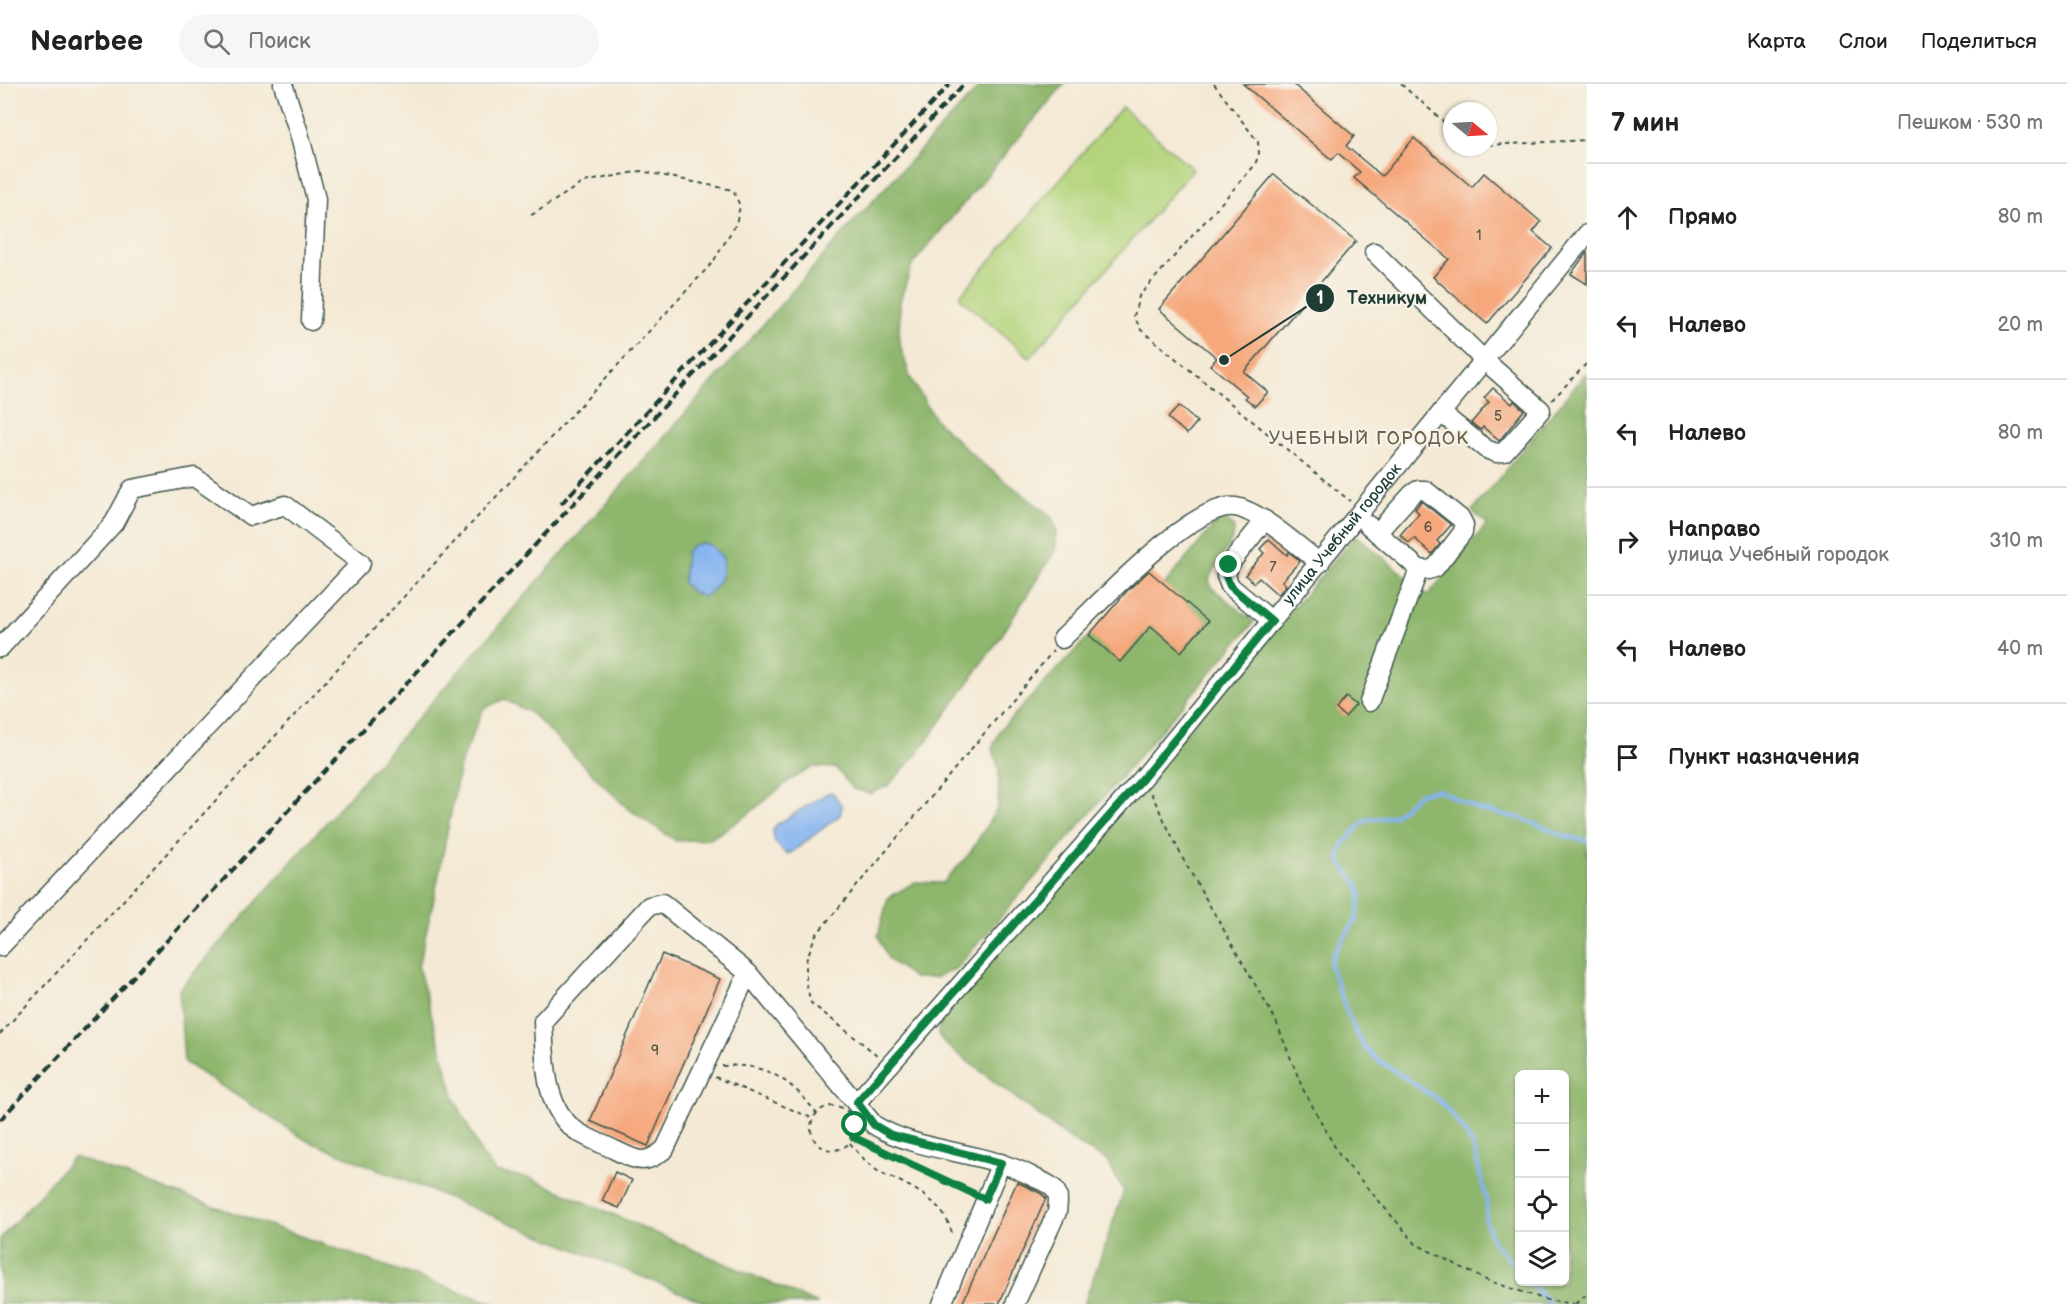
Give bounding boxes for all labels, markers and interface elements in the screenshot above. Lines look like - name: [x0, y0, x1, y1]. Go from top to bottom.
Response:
- search box: [179, 14, 599, 68]
- text: Nearbee: [30, 25, 143, 58]
- icon: search: [200, 25, 233, 58]
- text: Поиск: [248, 28, 311, 55]
- text: Карта: [1747, 29, 1806, 54]
- text: Слои: [1839, 29, 1888, 54]
- text: Поделиться: [1921, 29, 2037, 54]
- north arrow: [1443, 102, 1497, 156]
- text: 7 мин: [1611, 108, 1679, 139]
- text: Пешком · 530 m: [1897, 111, 2043, 135]
- icon: ahead: [1611, 201, 1644, 234]
- text: Прямо: [1668, 204, 1737, 231]
- text: 80 m: [1998, 205, 2043, 229]
- house number: 1: [1476, 227, 1482, 244]
- callout: Техникум: [1305, 280, 1439, 316]
- text: 1: [1316, 288, 1324, 309]
- text: Техникум: [1347, 288, 1427, 309]
- icon: left: [1611, 309, 1644, 342]
- text: Налево: [1668, 312, 1746, 339]
- text: 20 m: [1998, 313, 2043, 337]
- house number: 5: [1494, 408, 1502, 425]
- icon: left: [1611, 417, 1644, 450]
- text: Налево: [1668, 420, 1746, 447]
- text: 80 m: [1998, 421, 2043, 445]
- district label: УЧЕБНЫЙ ГОРОДОК: [1269, 428, 1469, 449]
- street label: улица Учебный городок: [1279, 459, 1406, 609]
- text: Направо: [1668, 516, 1760, 543]
- house number: 6: [1424, 519, 1433, 536]
- icon: right: [1611, 525, 1644, 558]
- text: 310 m: [1989, 529, 2043, 553]
- text: улица Учебный городок: [1668, 543, 1889, 567]
- route end: [1215, 551, 1241, 577]
- house number: 7: [1270, 559, 1277, 576]
- icon: left: [1611, 633, 1644, 666]
- text: Налево: [1668, 636, 1746, 663]
- text: 40 m: [1997, 637, 2043, 661]
- icon: arrive: [1611, 741, 1644, 774]
- text: Пункт назначения: [1668, 744, 1860, 771]
- house number: 9: [651, 1042, 659, 1059]
- map controls: [1515, 1070, 1569, 1286]
- button: +: [1515, 1070, 1569, 1124]
- route start: [841, 1111, 867, 1137]
- button: −: [1515, 1124, 1569, 1178]
- button: locate: [1515, 1178, 1569, 1232]
- button: layers: [1515, 1232, 1569, 1286]

